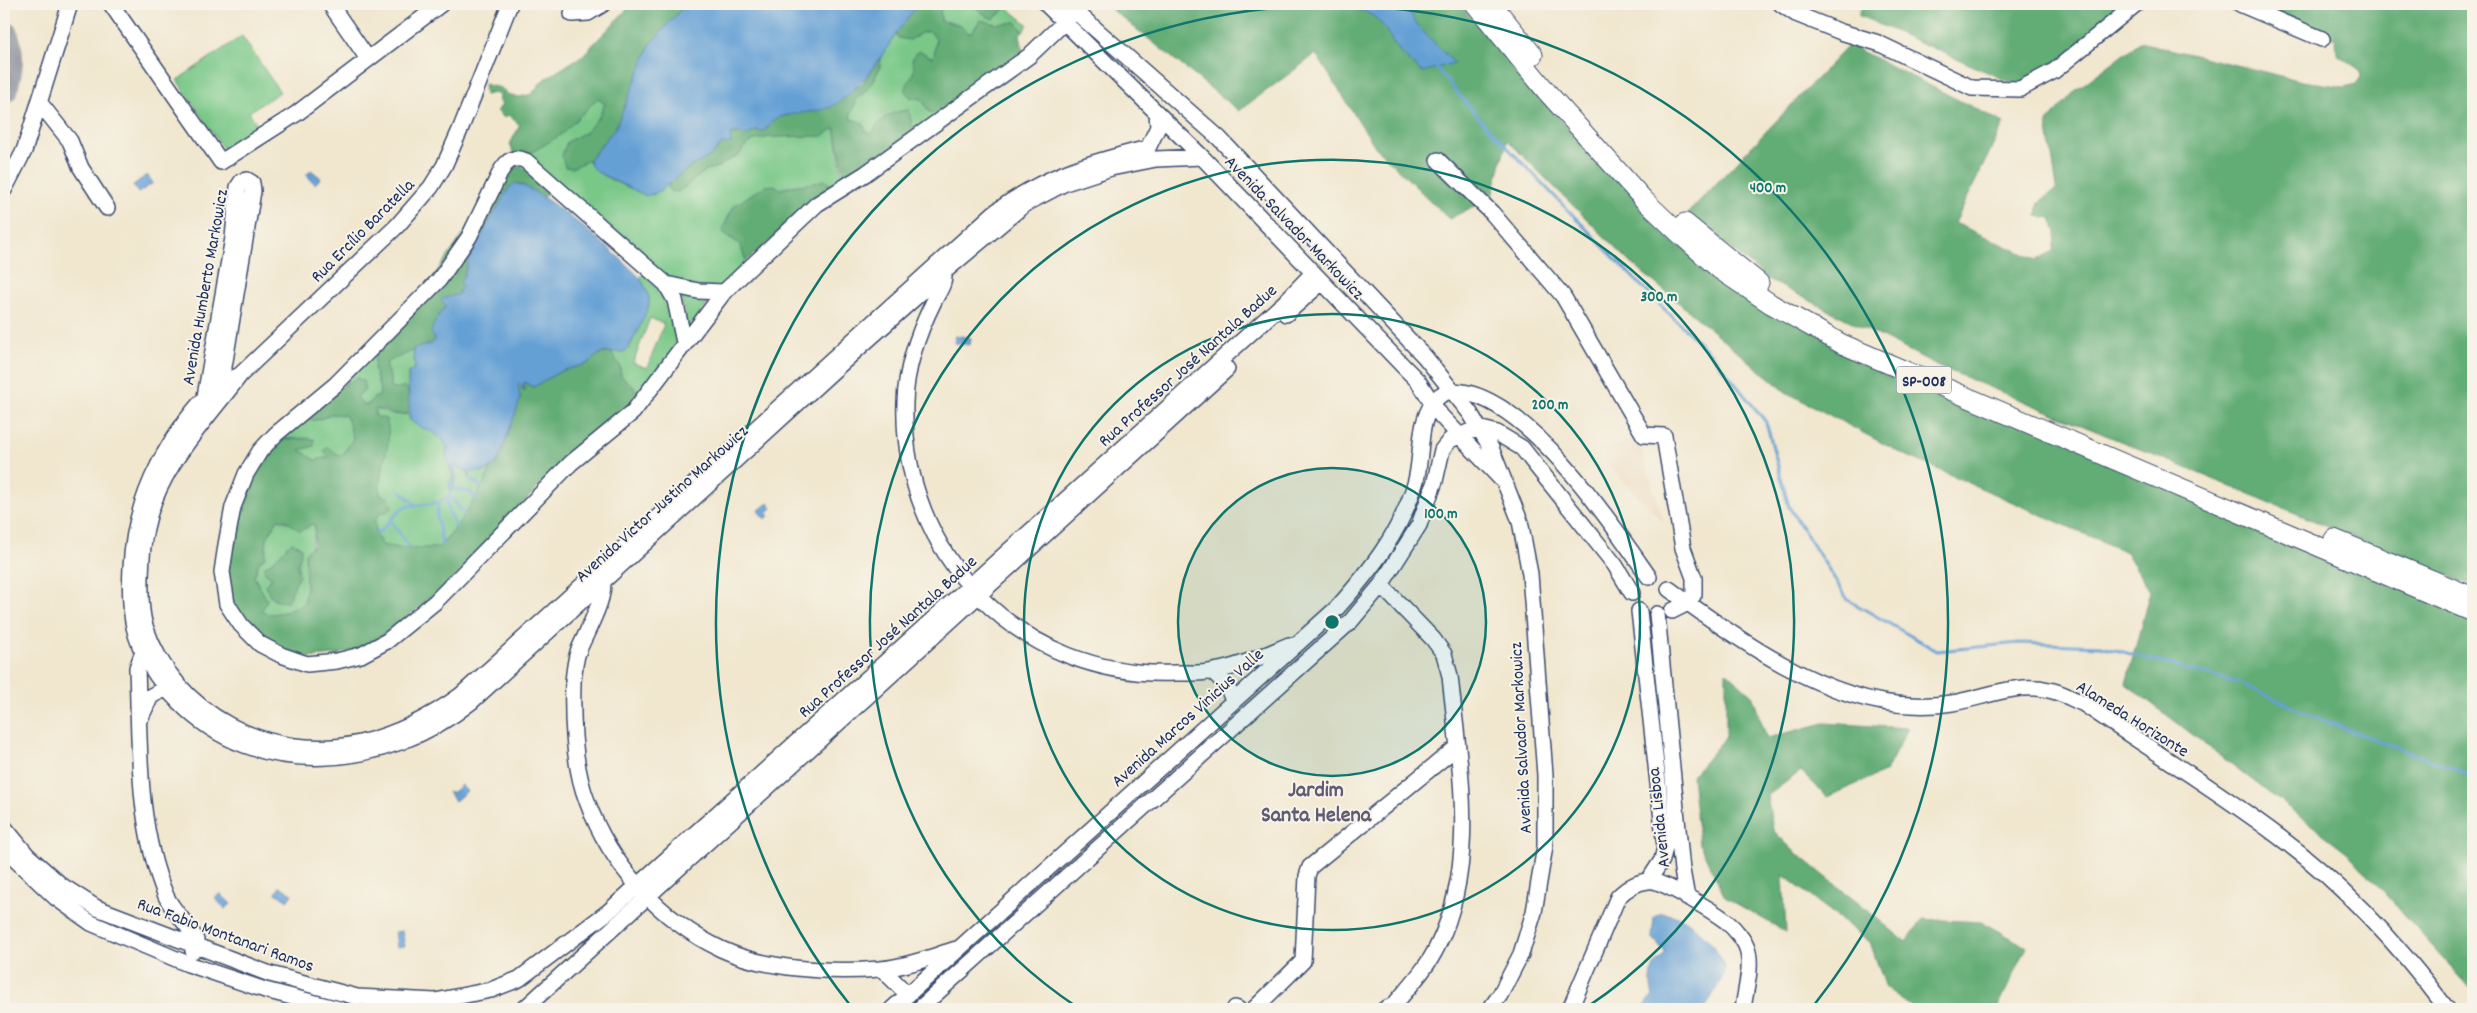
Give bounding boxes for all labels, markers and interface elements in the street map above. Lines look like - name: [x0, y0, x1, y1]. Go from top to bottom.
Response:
- street label: Avenida Salvador Markowicz: [1218, 151, 1369, 306]
- street label: Rua Ercílio Baratella: [306, 174, 422, 289]
- text: 400 m: [1750, 178, 1786, 200]
- street label: Avenida Humberto Markowicz: [177, 187, 236, 387]
- street label: Rua Professor José Nantala Badue: [1094, 280, 1284, 454]
- text: 300 m: [1641, 287, 1677, 309]
- road number: SP-008: [1896, 366, 1952, 394]
- text: 200 m: [1532, 395, 1568, 417]
- street label: Avenida Victor Justino Markowicz: [571, 420, 755, 589]
- text: 100 m: [1424, 504, 1458, 526]
- street label: Rua Professor José Nantala Badue: [794, 551, 984, 725]
- centre of rings: [1323, 613, 1341, 631]
- street label: Avenida Salvador Markowicz: [1505, 641, 1540, 834]
- street label: Avenida Marcos Vinicius Valle: [1107, 643, 1271, 794]
- street label: Alameda Horizonte: [2070, 675, 2193, 765]
- street label: Avenida Lisboa: [1643, 766, 1678, 869]
- district label: Jardim Santa Helena: [1261, 776, 1372, 832]
- street label: Rua Fabio Montanari Ramos: [133, 893, 317, 980]

